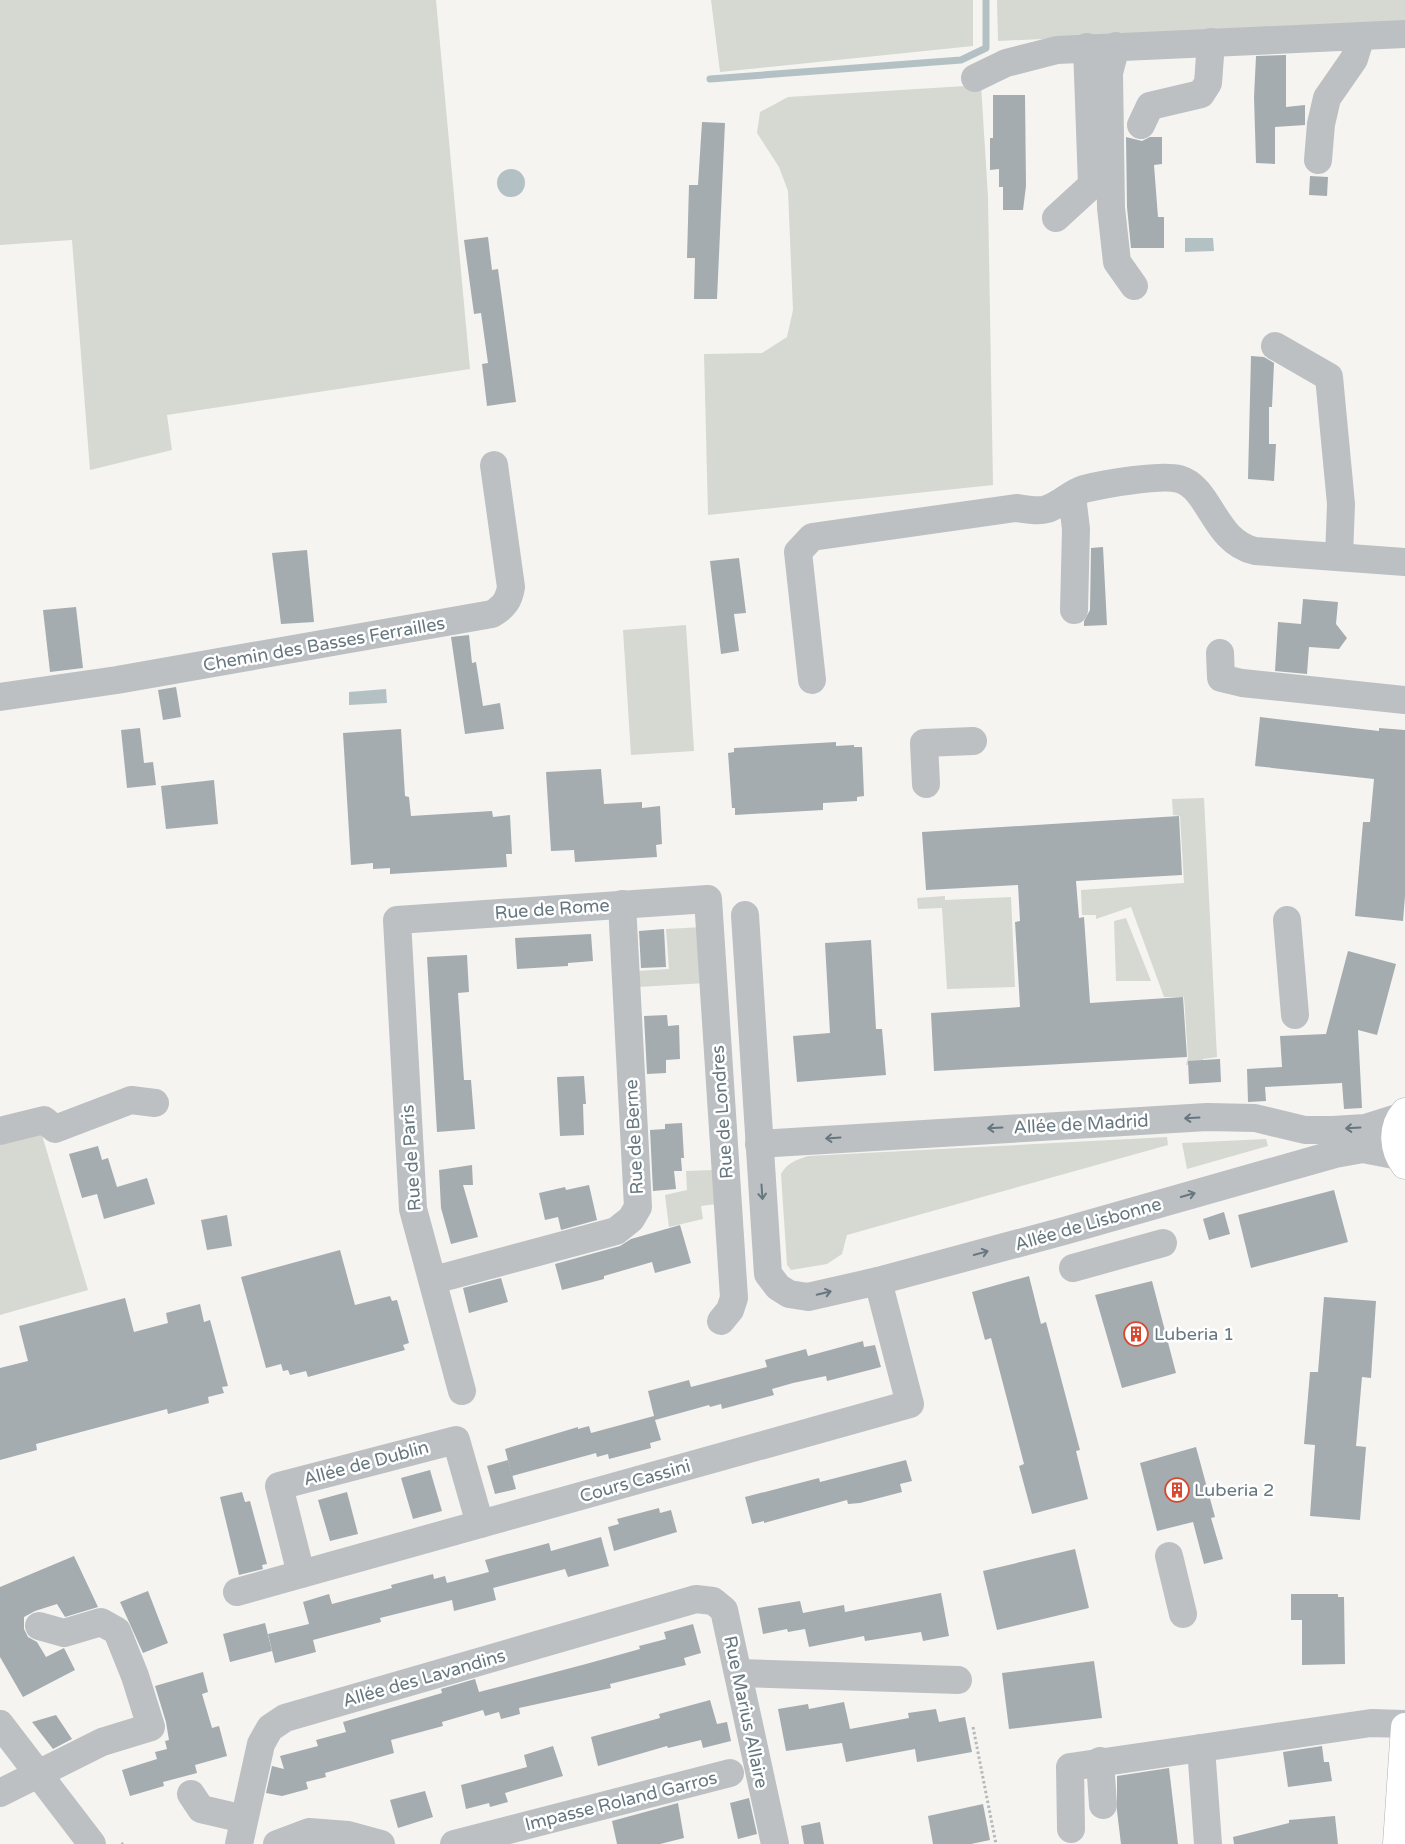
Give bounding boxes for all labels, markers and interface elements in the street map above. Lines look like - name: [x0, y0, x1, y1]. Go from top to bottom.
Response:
- street label: Chemin des Basses Ferrailles: [201, 612, 447, 676]
- street label: Rue de Rome: [494, 894, 610, 924]
- street label: Rue de Londres: [706, 1044, 738, 1180]
- street label: Rue de Berne: [620, 1079, 648, 1195]
- street label: Rue de Paris: [396, 1104, 426, 1212]
- street label: Allée de Madrid: [1013, 1109, 1149, 1139]
- one-way arrow: [1184, 1113, 1200, 1122]
- one-way arrow: [987, 1124, 1003, 1133]
- one-way arrow: [1345, 1124, 1361, 1133]
- one-way arrow: [825, 1134, 841, 1143]
- one-way arrow: [758, 1184, 767, 1200]
- one-way arrow: [1180, 1189, 1196, 1199]
- street label: Allée de Lisbonne: [1012, 1193, 1164, 1255]
- one-way arrow: [973, 1248, 989, 1258]
- one-way arrow: [816, 1288, 832, 1297]
- building icon: Luberia 1: [1123, 1321, 1149, 1347]
- place label: Luberia 1: [1154, 1323, 1234, 1345]
- street label: Allée de Dublin: [301, 1436, 431, 1490]
- street label: Cours Cassini: [577, 1455, 693, 1507]
- building icon: Luberia 2: [1164, 1477, 1190, 1503]
- place label: Luberia 2: [1194, 1479, 1274, 1501]
- street label: Rue Marius Allaire: [719, 1634, 773, 1790]
- street label: Allée des Lavandins: [340, 1644, 508, 1712]
- street label: Impasse Roland Garros: [523, 1766, 719, 1836]

